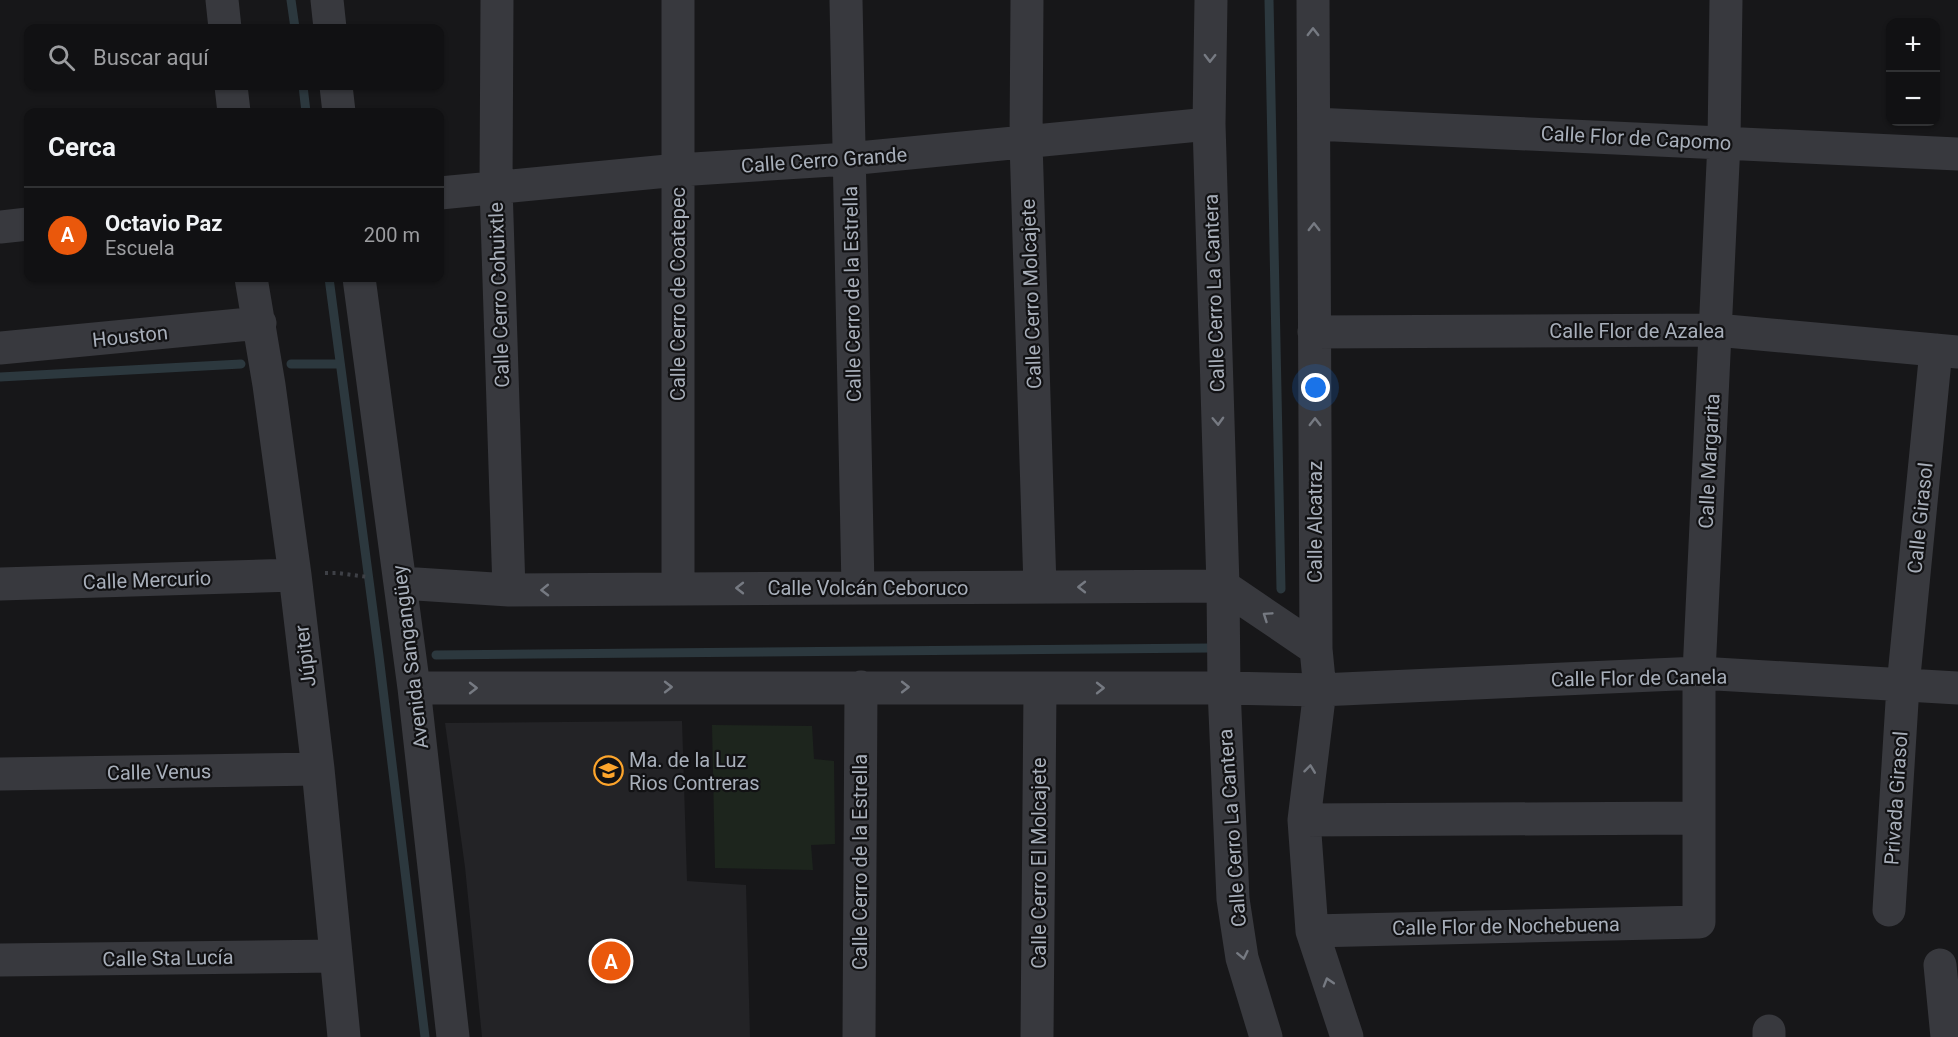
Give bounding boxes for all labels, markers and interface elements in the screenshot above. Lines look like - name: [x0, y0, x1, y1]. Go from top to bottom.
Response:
- map controls: [1886, 18, 1940, 126]
- button: +: [1886, 18, 1940, 72]
- search box: [24, 24, 444, 90]
- one-way arrow: [1307, 28, 1319, 37]
- icon: search: [45, 41, 78, 74]
- text: Buscar aquí: [93, 45, 209, 70]
- one-way arrow: [1204, 54, 1216, 63]
- button: −: [1886, 72, 1940, 126]
- street label: Calle Flor de Capomo: [1540, 121, 1732, 155]
- text: Cerca: [48, 132, 116, 162]
- street label: Calle Cerro Grande: [740, 142, 908, 178]
- street label: Calle Cerro de la Estrella: [838, 186, 866, 402]
- street label: Calle Cerro de Coatepec: [666, 187, 690, 401]
- street label: Calle Cerro La Cantera: [1199, 193, 1229, 393]
- street label: Calle Cerro Molcajete: [1016, 199, 1046, 389]
- street label: Calle Cerro Cohuixtle: [484, 202, 514, 388]
- text: Octavio Paz: [105, 211, 223, 236]
- text: A: [61, 223, 74, 247]
- text: 200 m: [364, 223, 420, 247]
- one-way arrow: [1308, 223, 1320, 232]
- text: Escuela: [105, 236, 175, 260]
- street label: Calle Flor de Azalea: [1549, 319, 1725, 343]
- street label: Houston: [91, 320, 169, 352]
- your location: [1301, 373, 1330, 402]
- street label: Calle Margarita: [1693, 393, 1725, 529]
- one-way arrow: [1211, 417, 1224, 426]
- one-way arrow: [1309, 418, 1321, 427]
- street label: Calle Alcatraz: [1303, 461, 1327, 583]
- street label: Calle Girasol: [1902, 461, 1938, 575]
- street label: Avenida Sangangüey: [387, 563, 433, 750]
- street label: Calle Mercurio: [82, 566, 212, 594]
- street label: Calle Volcán Ceboruco: [767, 576, 969, 600]
- one-way arrow: [1077, 581, 1086, 593]
- one-way arrow: [735, 582, 744, 594]
- one-way arrow: [540, 583, 549, 596]
- one-way arrow: [1263, 612, 1274, 623]
- street label: Júpiter: [289, 624, 321, 688]
- street label: Calle Flor de Canela: [1551, 664, 1727, 692]
- one-way arrow: [663, 681, 672, 694]
- one-way arrow: [900, 681, 909, 694]
- one-way arrow: [468, 682, 477, 694]
- one-way arrow: [1095, 682, 1104, 694]
- street label: Calle Cerro La Cantera: [1213, 728, 1251, 928]
- street label: Privada Girasol: [1879, 730, 1913, 866]
- place label: Ma. de la Luz Rios Contreras: [629, 748, 760, 795]
- street label: Calle Cerro de la Estrella: [848, 754, 872, 970]
- school or university icon: Ma. de la Luz Rios Contreras: [592, 755, 624, 787]
- street label: Calle Cerro El Molcajete: [1027, 757, 1051, 969]
- street label: Calle Venus: [107, 759, 211, 785]
- one-way arrow: [1304, 764, 1316, 773]
- street label: Calle Flor de Nochebuena: [1392, 912, 1620, 940]
- pin: A: [592, 938, 630, 984]
- street label: Calle Sta Lucía: [102, 945, 234, 971]
- one-way arrow: [1235, 950, 1248, 960]
- one-way arrow: [1323, 977, 1335, 987]

